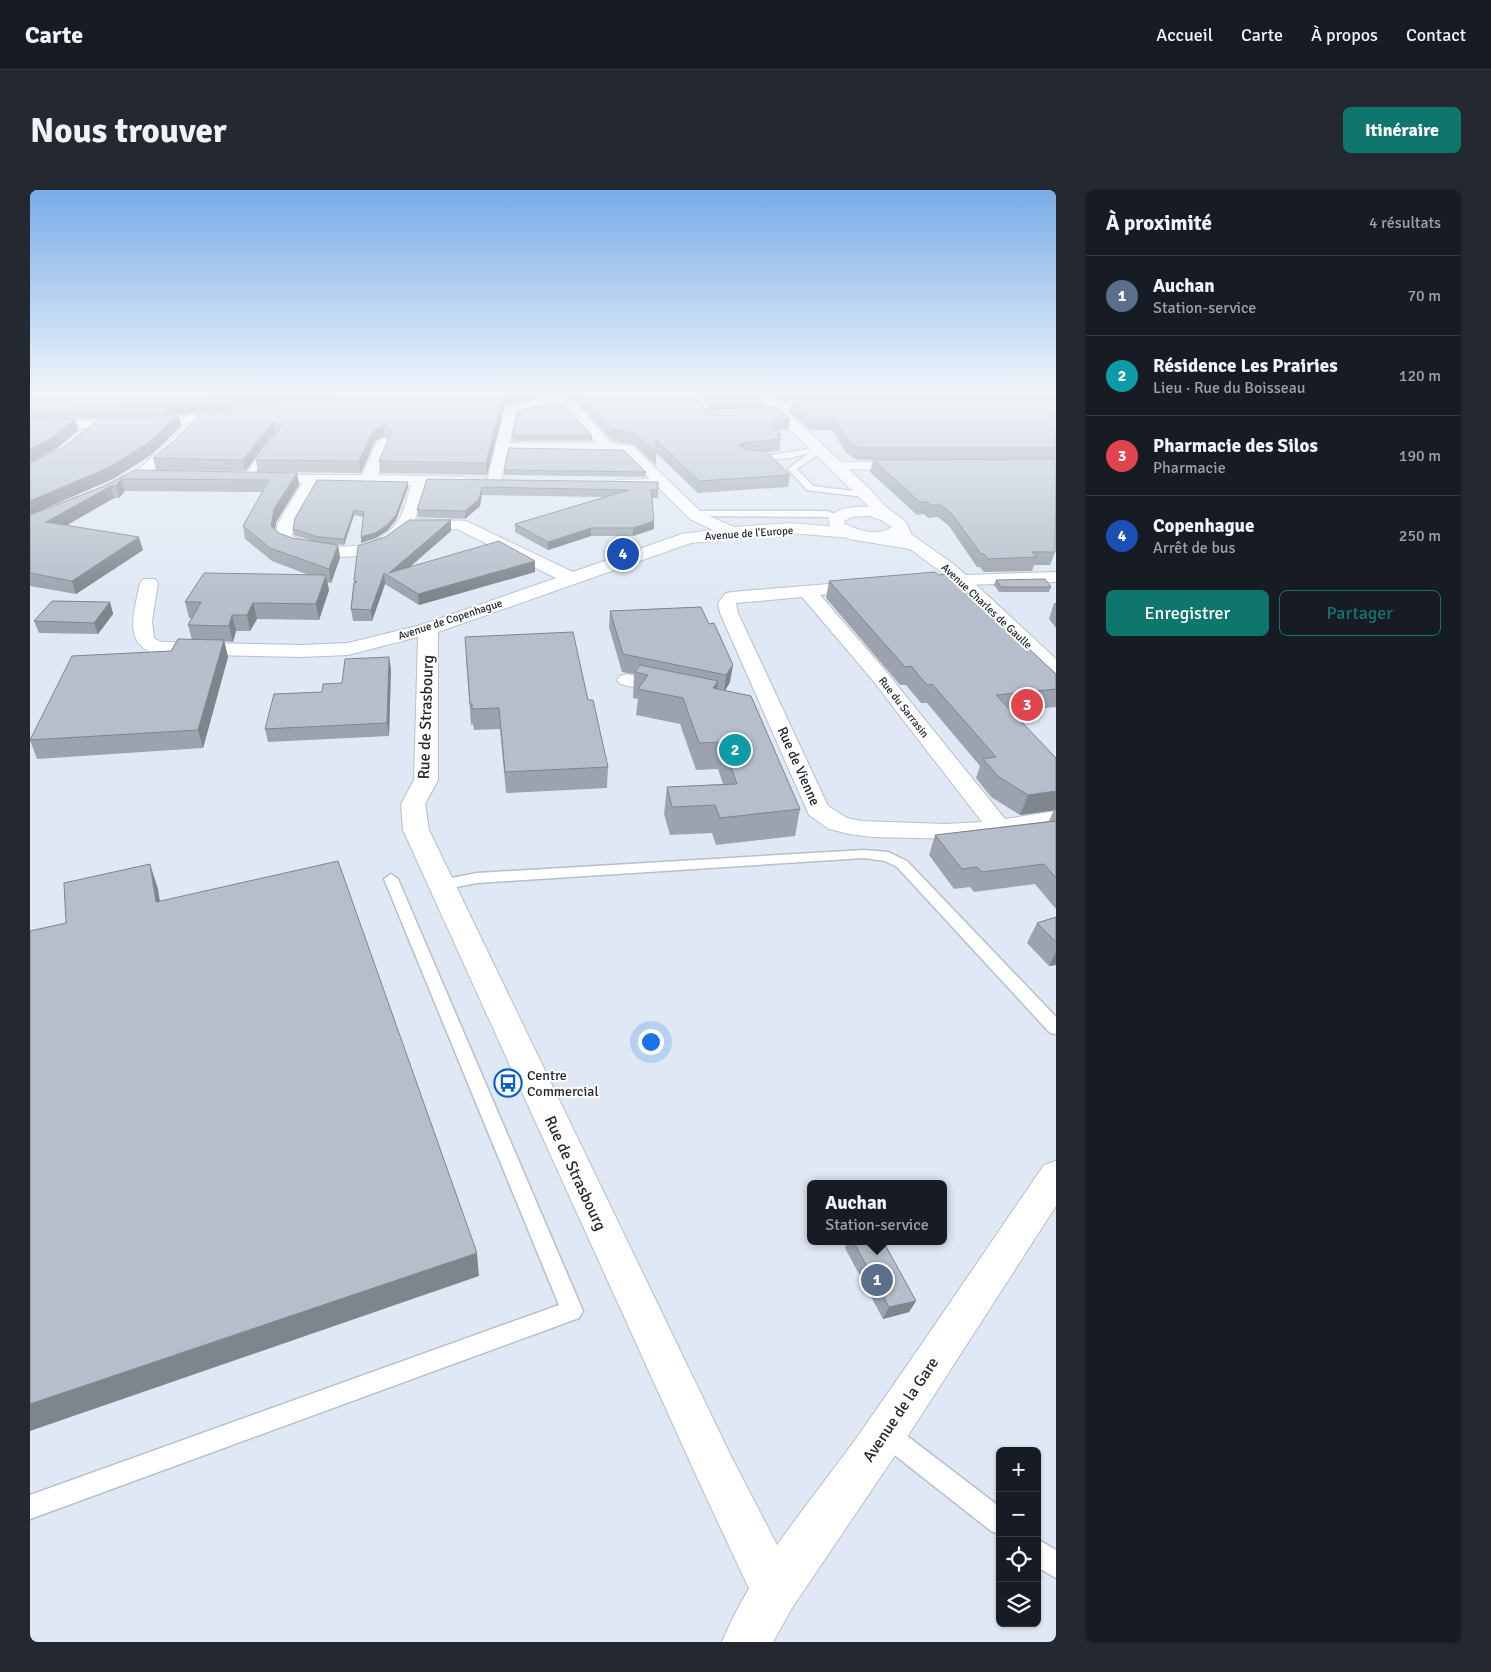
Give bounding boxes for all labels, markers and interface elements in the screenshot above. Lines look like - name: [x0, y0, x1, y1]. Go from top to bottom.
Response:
- text: Carte: [25, 20, 83, 50]
- text: Accueil: [1156, 24, 1213, 46]
- text: Carte: [1241, 24, 1283, 46]
- text: À propos: [1311, 24, 1378, 46]
- text: Contact: [1406, 24, 1466, 46]
- button: Itinéraire: [1343, 107, 1461, 153]
- text: Nous trouver: [30, 109, 227, 152]
- text: À proximité: [1106, 210, 1212, 236]
- text: 4 résultats: [1369, 213, 1441, 233]
- text: Auchan: [1153, 274, 1215, 298]
- text: 1: [1118, 286, 1126, 306]
- text: 70 m: [1407, 286, 1441, 306]
- text: Station-service: [1153, 298, 1256, 318]
- text: Résidence Les Prairies: [1153, 354, 1338, 378]
- text: 2: [1118, 366, 1126, 386]
- text: 120 m: [1399, 366, 1441, 386]
- text: Lieu · Rue du Boisseau: [1153, 378, 1306, 398]
- text: Pharmacie des Silos: [1153, 434, 1318, 458]
- text: 3: [1118, 446, 1126, 466]
- text: 190 m: [1399, 446, 1441, 466]
- text: Pharmacie: [1153, 458, 1226, 478]
- text: Copenhague: [1153, 514, 1254, 538]
- street label: Avenue de l'Europe: [704, 524, 794, 543]
- text: 4: [1118, 526, 1126, 546]
- text: 250 m: [1399, 526, 1441, 546]
- pin: 4: [607, 535, 639, 573]
- text: Arrêt de bus: [1153, 538, 1236, 558]
- street label: Avenue Charles de Gaulle: [939, 561, 1035, 652]
- button: Enregistrer: [1106, 590, 1269, 636]
- button: Partager: [1279, 590, 1441, 636]
- street label: Avenue de Copenhague: [396, 596, 504, 643]
- street label: Rue de Strasbourg: [414, 654, 438, 780]
- street label: Rue du Sarrasin: [876, 674, 931, 740]
- pin: 3: [1011, 686, 1043, 724]
- street label: Rue de Vienne: [774, 724, 823, 808]
- pin: 2: [719, 731, 751, 769]
- your location: [638, 1029, 664, 1055]
- place label: Centre Commercial: [527, 1067, 599, 1100]
- bus stop icon: Centre Commercial: [493, 1068, 523, 1098]
- street label: Rue de Strasbourg: [540, 1113, 610, 1234]
- popup: [807, 1180, 947, 1245]
- text: Auchan: [825, 1191, 887, 1215]
- text: Station-service: [825, 1215, 929, 1235]
- pin: 1: [861, 1261, 893, 1299]
- street label: Avenue de la Gare: [858, 1353, 943, 1466]
- map controls: [996, 1447, 1041, 1627]
- button: +: [996, 1447, 1041, 1492]
- button: −: [996, 1492, 1041, 1537]
- button: locate: [996, 1537, 1041, 1582]
- button: layers: [996, 1582, 1041, 1627]

